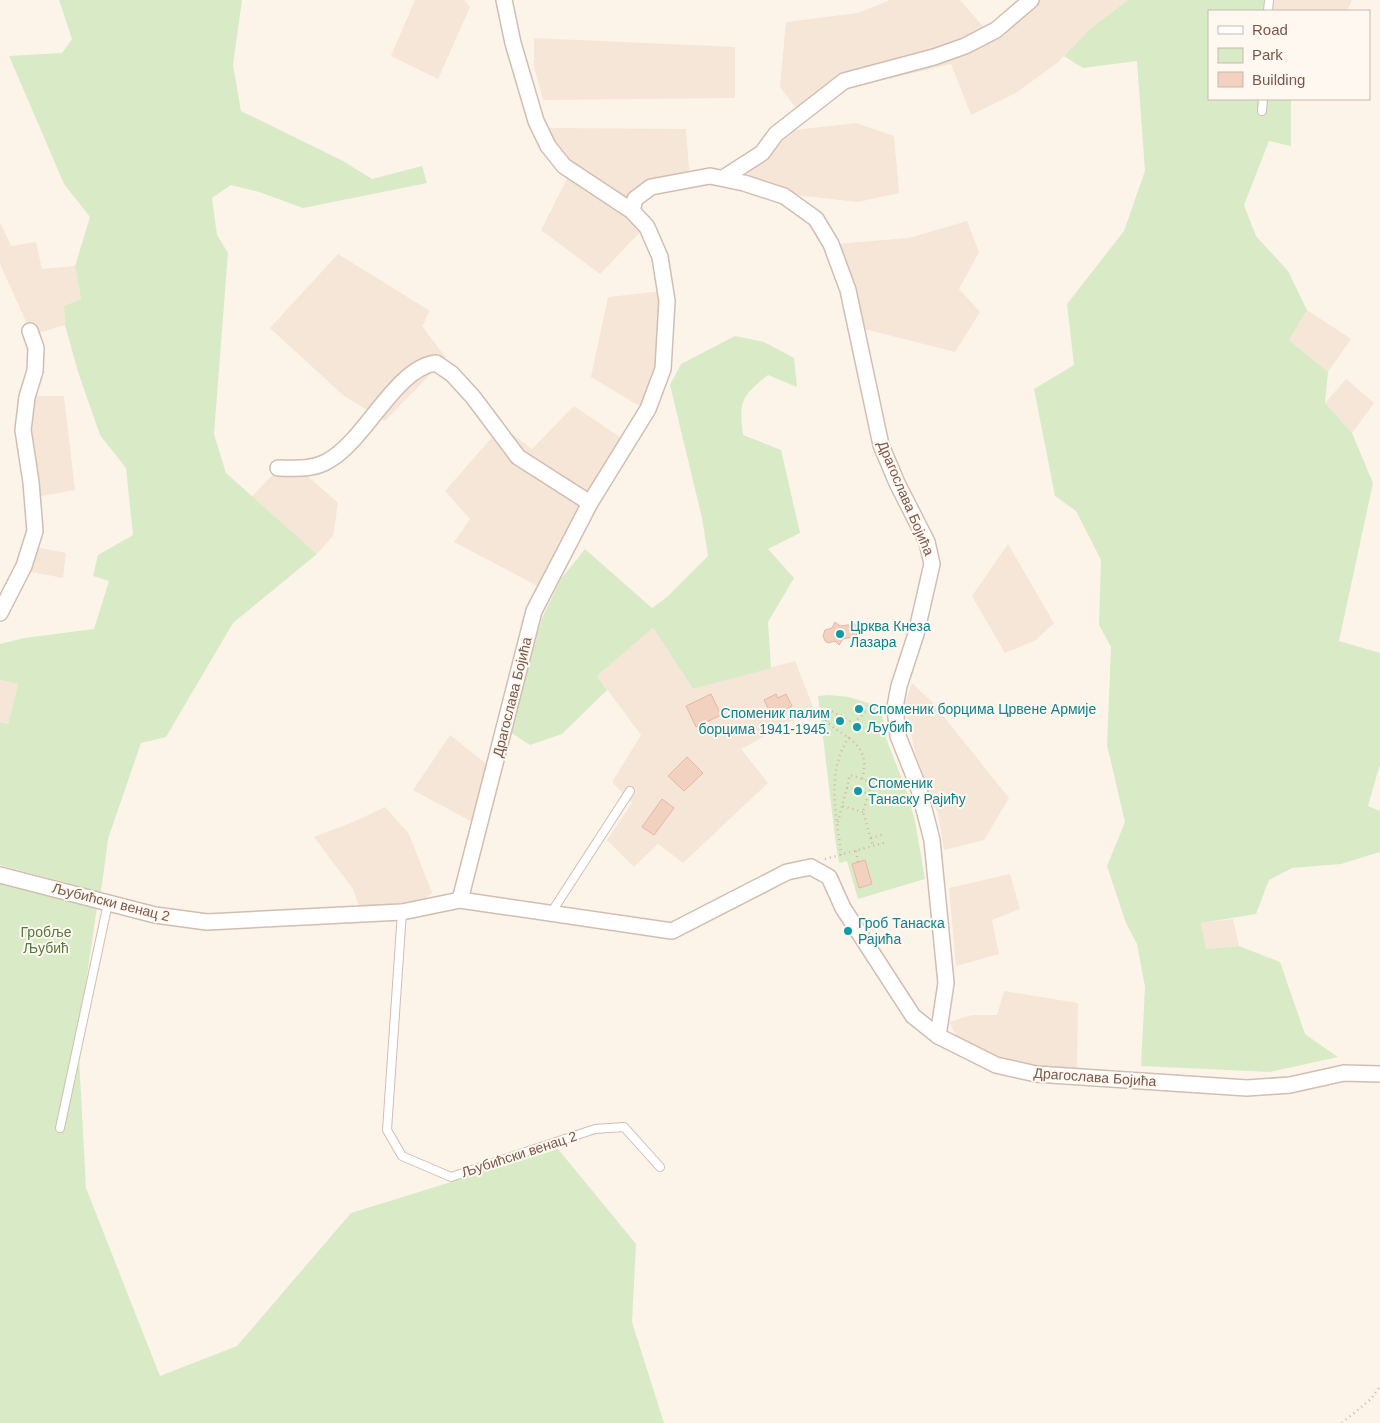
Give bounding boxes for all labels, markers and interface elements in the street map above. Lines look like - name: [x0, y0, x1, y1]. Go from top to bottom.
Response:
- legend: [1208, 10, 1370, 100]
- text: Road: [1252, 21, 1288, 38]
- text: Park: [1252, 46, 1283, 63]
- text: Building: [1252, 71, 1305, 88]
- street label: Драгослава Бојића: [875, 438, 937, 558]
- place label: Црква Кнеза Лазара: [850, 618, 931, 650]
- marker: Црква Кнеза Лазара: [834, 628, 846, 640]
- street label: Драгослава Бојића: [489, 635, 535, 759]
- place label: Споменик борцима Црвене Армије: [869, 701, 1096, 717]
- marker: Споменик борцима Црвене Армије: [853, 703, 865, 715]
- place label: Споменик палим борцима 1941-1945.: [698, 705, 830, 737]
- marker: Споменик палим борцима 1941-1945.: [834, 715, 846, 727]
- place label: Љубић: [867, 719, 913, 735]
- marker: Љубић: [851, 721, 863, 733]
- place label: Споменик Танаску Рајићу: [868, 775, 966, 807]
- marker: Споменик Танаску Рајићу: [852, 785, 864, 797]
- street label: Љубићски венац 2: [51, 880, 172, 924]
- place label: Гроб Танаска Рајића: [858, 915, 945, 947]
- park label: Гробље Љубић: [21, 924, 72, 956]
- marker: Гроб Танаска Рајића: [842, 925, 854, 937]
- street label: Драгослава Бојића: [1033, 1065, 1157, 1089]
- street label: Љубићски венац 2: [459, 1128, 579, 1180]

